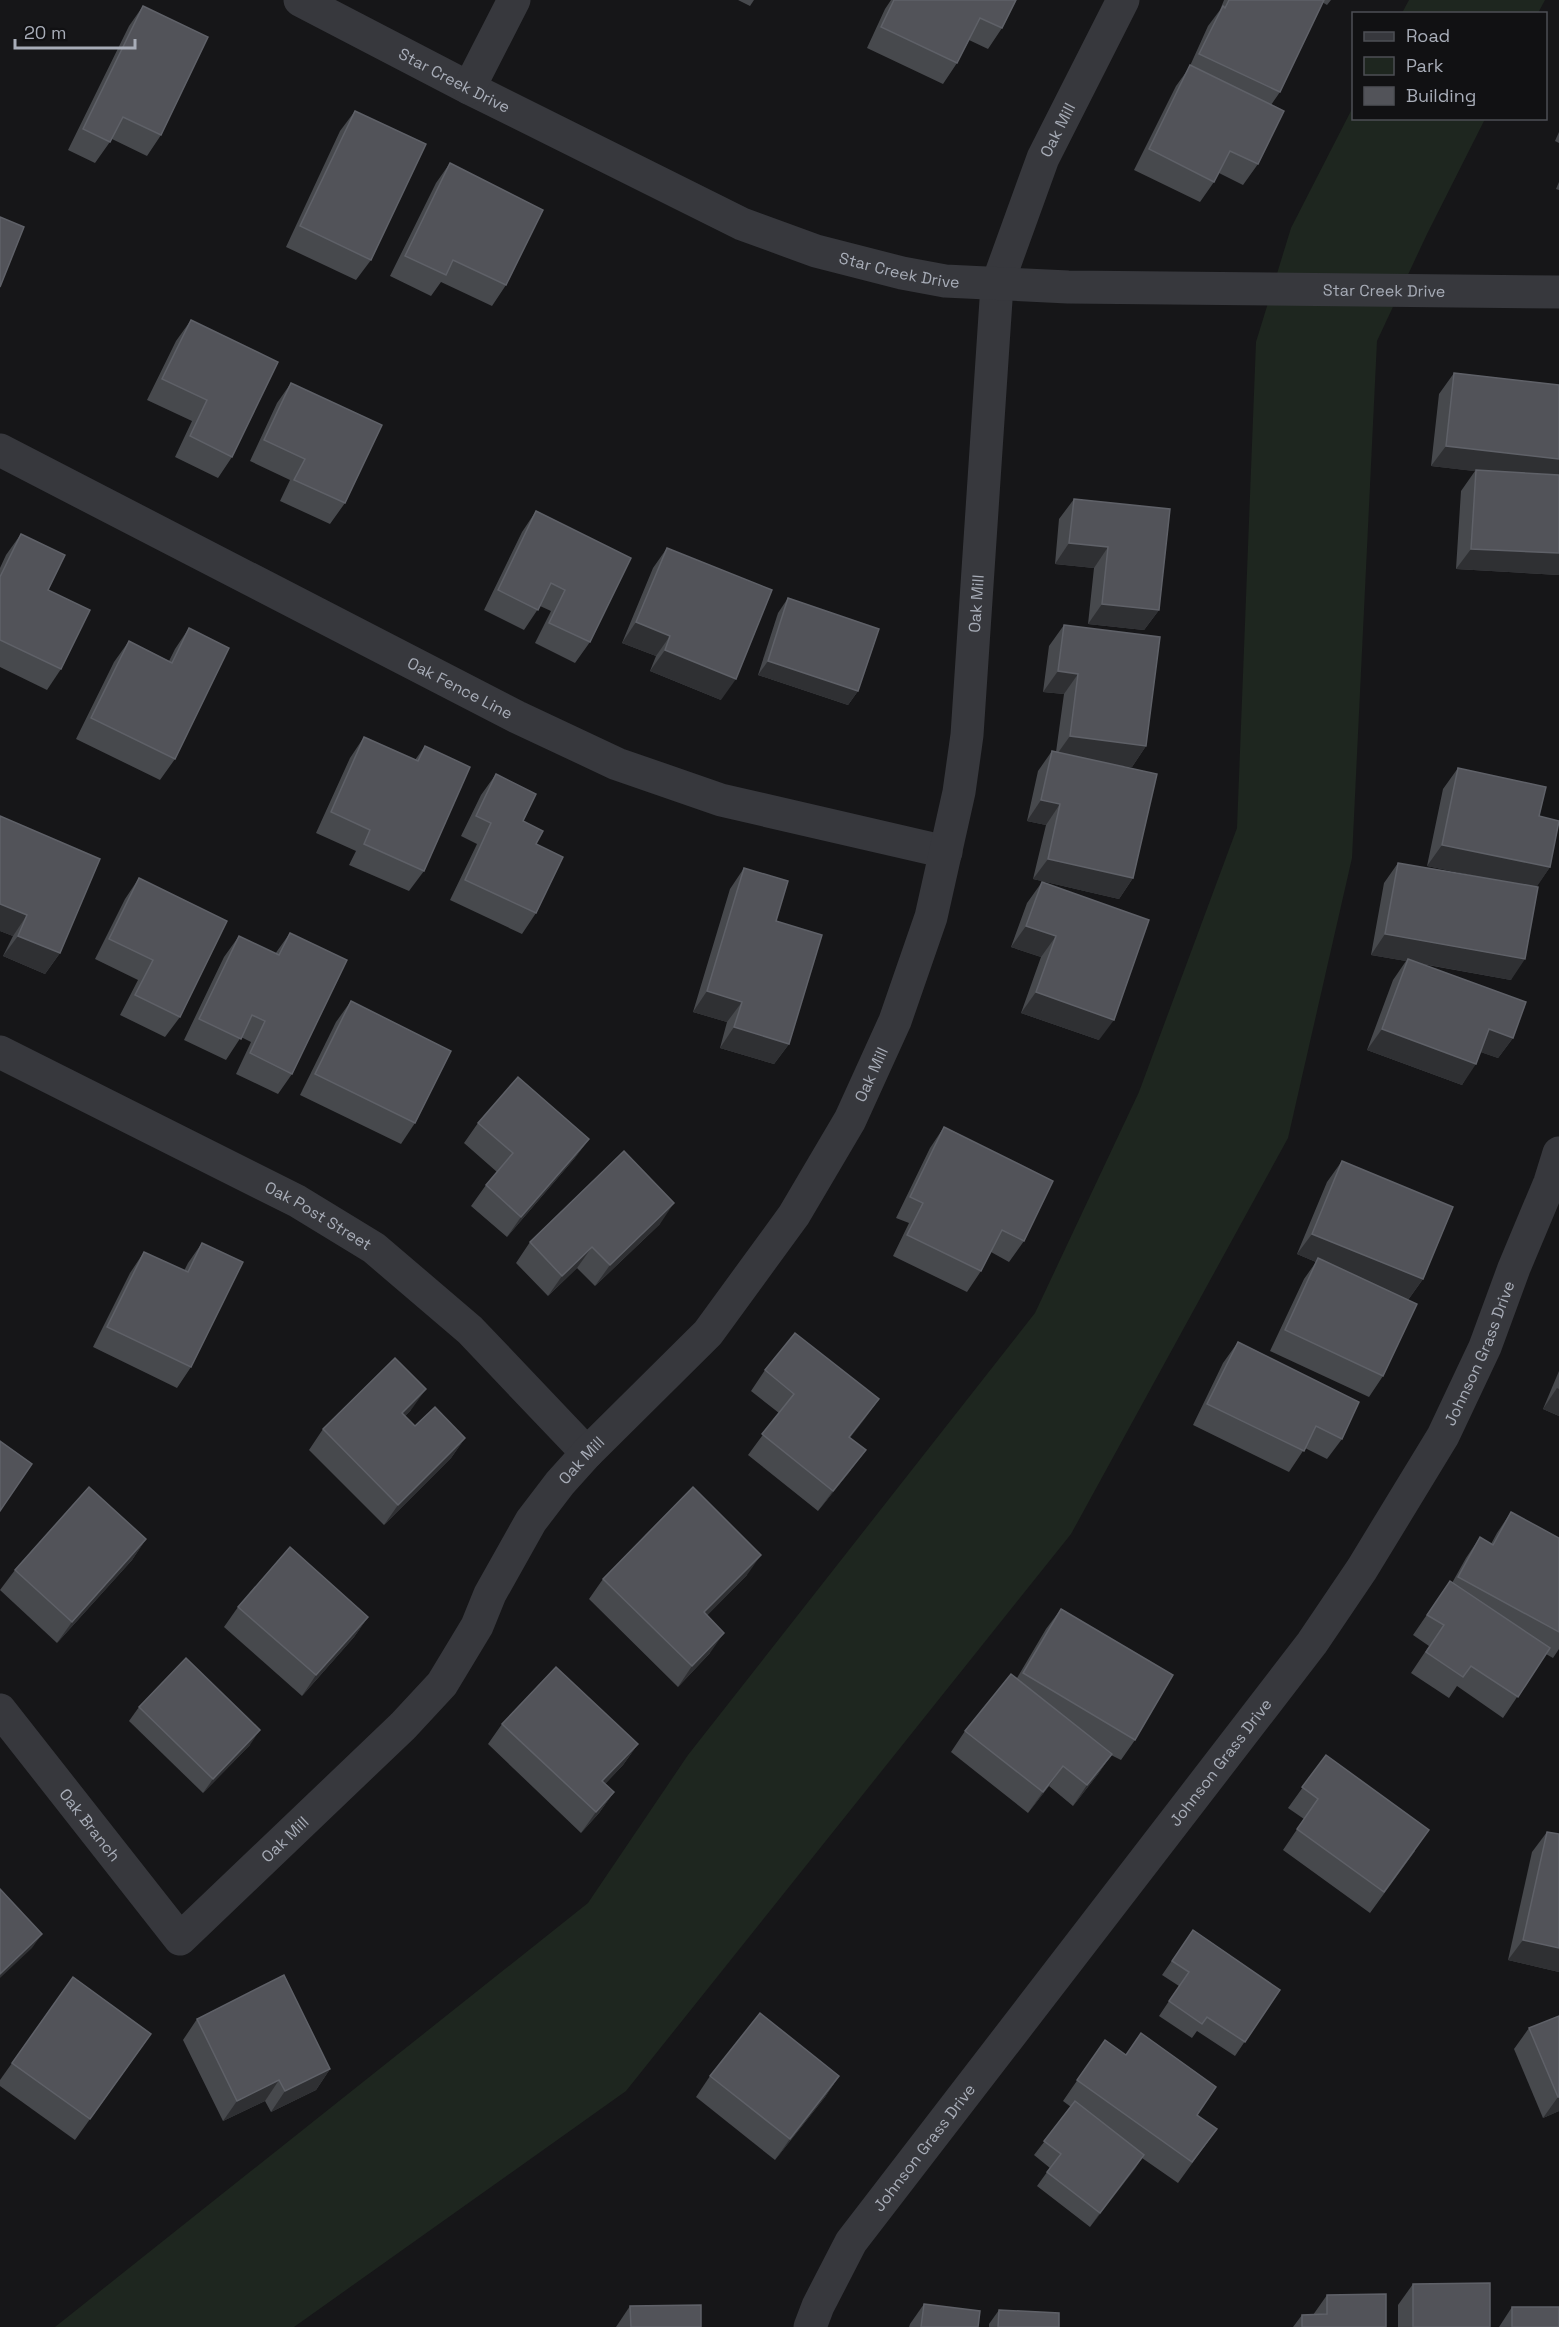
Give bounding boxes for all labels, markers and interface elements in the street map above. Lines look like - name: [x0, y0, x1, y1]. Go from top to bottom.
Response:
- scale bar: [15, 12, 135, 50]
- legend: [1352, 12, 1547, 120]
- text: 20 m: [24, 21, 67, 44]
- text: Road: [1406, 24, 1450, 47]
- street label: Star Creek Drive: [395, 43, 514, 117]
- text: Park: [1406, 54, 1444, 77]
- text: Building: [1406, 84, 1476, 107]
- street label: Oak Mill: [1035, 99, 1080, 161]
- street label: Star Creek Drive: [837, 247, 960, 292]
- street label: Star Creek Drive: [1323, 279, 1445, 301]
- street label: Oak Mill: [963, 574, 988, 633]
- street label: Oak Fence Line: [404, 652, 516, 724]
- street label: Oak Mill: [849, 1043, 892, 1105]
- street label: Oak Post Street: [261, 1176, 376, 1255]
- street label: Johnson Grass Drive: [1439, 1278, 1519, 1429]
- street label: Oak Mill: [554, 1431, 609, 1488]
- street label: Johnson Grass Drive: [1165, 1694, 1276, 1830]
- street label: Oak Branch: [55, 1784, 125, 1866]
- street label: Oak Mill: [256, 1811, 313, 1867]
- street label: Johnson Grass Drive: [868, 2079, 980, 2215]

